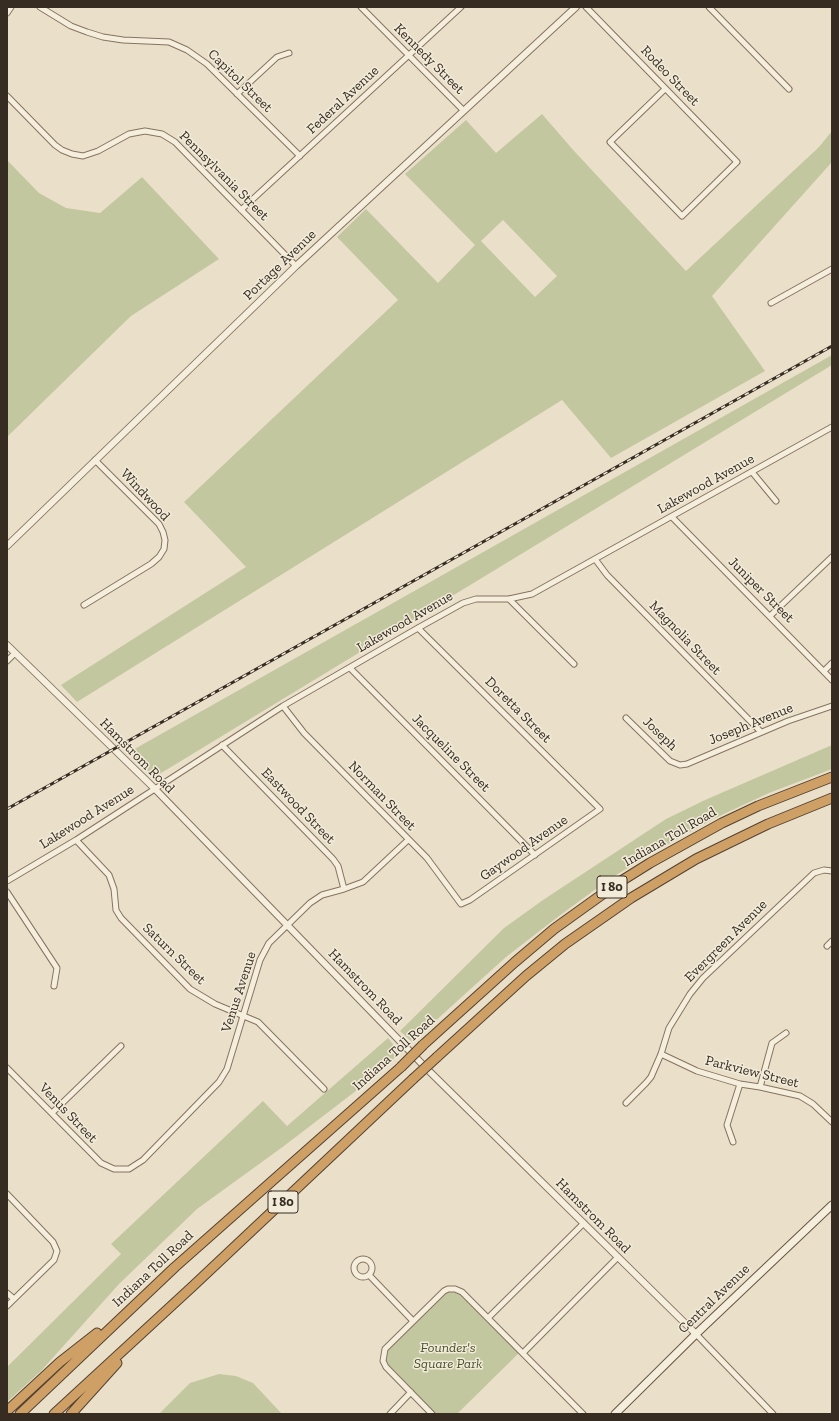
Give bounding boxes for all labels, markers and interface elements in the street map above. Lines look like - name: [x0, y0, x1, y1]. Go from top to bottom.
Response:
- street label: Kennedy Street: [390, 20, 468, 98]
- street label: Rodeo Street: [637, 42, 703, 110]
- street label: Capitol Street: [204, 46, 276, 116]
- street label: Federal Avenue: [304, 62, 382, 138]
- street label: Pennsylvania Street: [176, 128, 272, 224]
- street label: Portage Avenue: [240, 226, 320, 304]
- street label: Lakewood Avenue: [655, 450, 757, 518]
- street label: Windwood: [117, 466, 173, 524]
- street label: Juniper Street: [725, 554, 797, 626]
- street label: Lakewood Avenue: [354, 588, 456, 656]
- street label: Magnolia Street: [646, 598, 724, 678]
- street label: Doretta Street: [481, 673, 555, 747]
- street label: Joseph Avenue: [707, 700, 795, 748]
- street label: Jacqueline Street: [408, 710, 494, 796]
- street label: Joseph: [639, 714, 681, 754]
- street label: Hamstrom Road: [96, 715, 178, 797]
- street label: Norman Street: [345, 758, 419, 834]
- street label: Eastwood Street: [258, 765, 338, 847]
- street label: Lakewood Avenue: [37, 781, 137, 853]
- street label: Indiana Toll Road: [621, 804, 719, 870]
- street label: Gaywood Avenue: [477, 811, 571, 885]
- road number: I 80: [597, 876, 627, 898]
- street label: Evergreen Avenue: [681, 896, 771, 986]
- street label: Saturn Street: [139, 920, 209, 988]
- street label: Hamstrom Road: [325, 946, 405, 1028]
- street label: Venus Avenue: [218, 949, 260, 1035]
- street label: Indiana Toll Road: [350, 1012, 438, 1094]
- street label: Parkview Street: [703, 1052, 801, 1092]
- street label: Venus Street: [35, 1080, 101, 1146]
- street label: Hamstrom Road: [552, 1175, 634, 1257]
- road number: I 80: [268, 1191, 298, 1213]
- street label: Indiana Toll Road: [109, 1227, 197, 1311]
- street label: Central Avenue: [675, 1261, 753, 1337]
- park label: Founder's Square Park: [414, 1340, 482, 1372]

